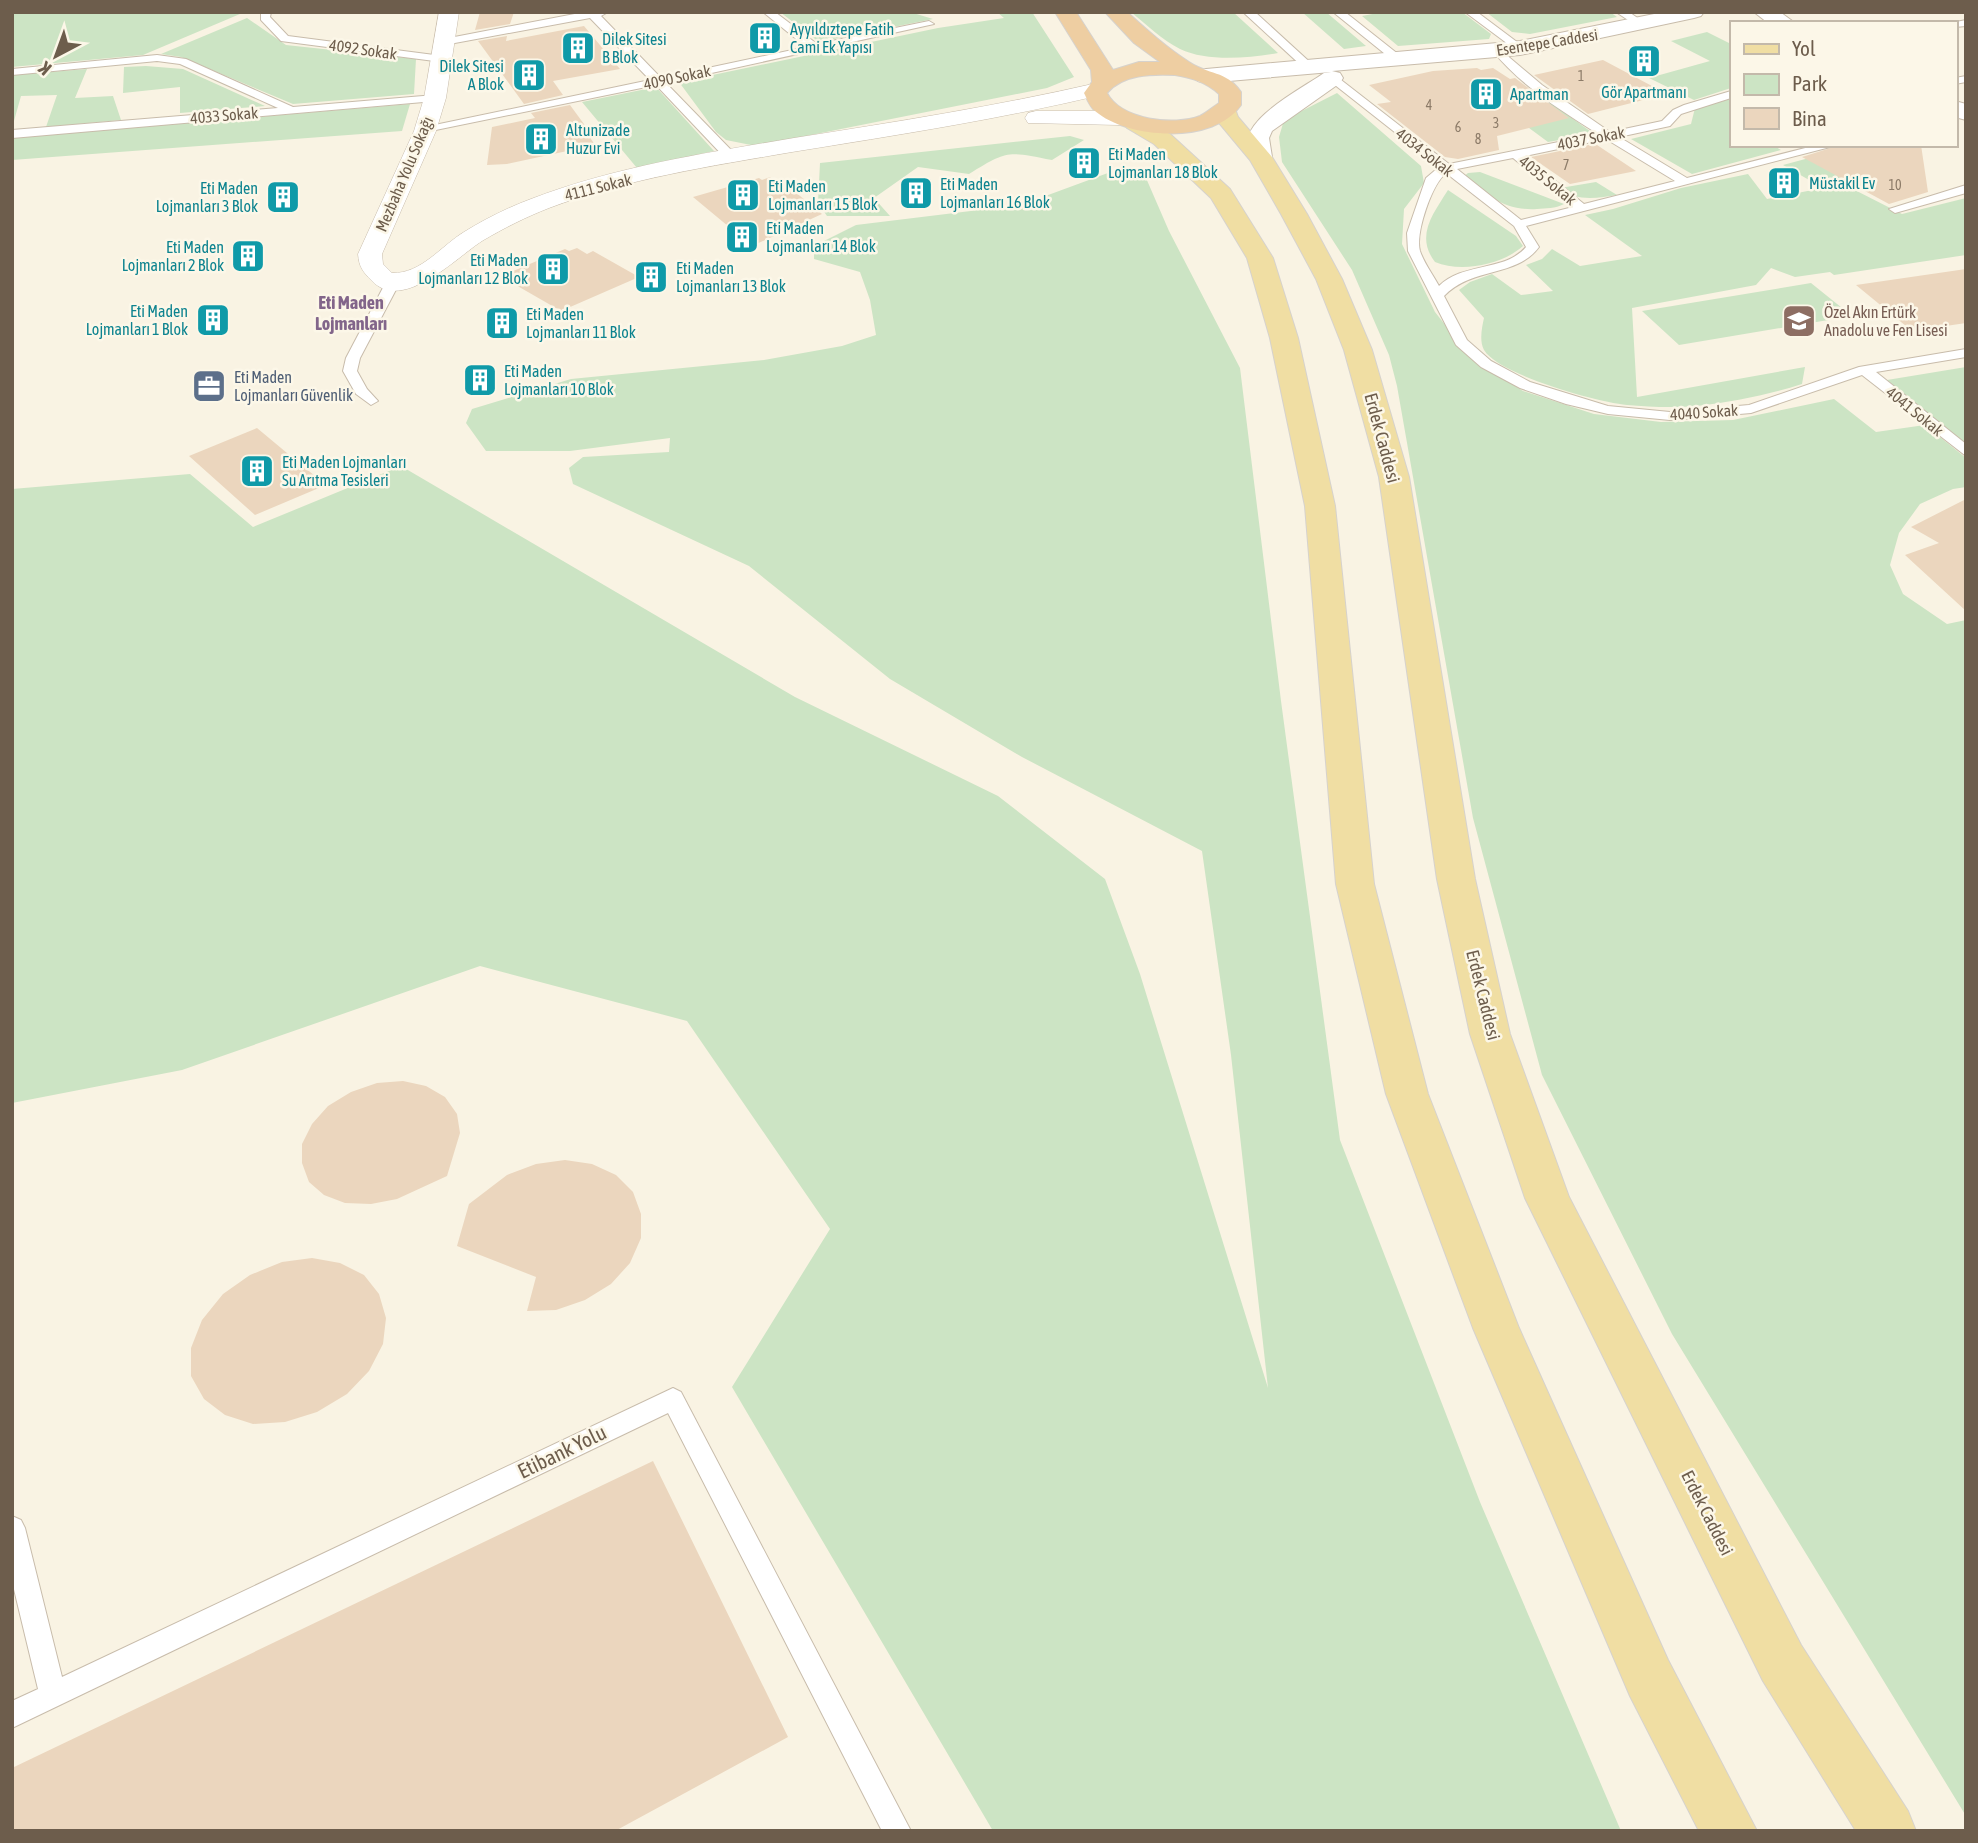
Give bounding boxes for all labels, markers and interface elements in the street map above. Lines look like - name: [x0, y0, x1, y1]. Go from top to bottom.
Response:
- building icon: Ayyıldıztepe Fatih Cami Ek Yapısı: [746, 19, 784, 57]
- place label: Ayyıldıztepe Fatih Cami Ek Yapısı: [790, 20, 894, 57]
- north arrow: [21, 21, 91, 91]
- legend: [1730, 21, 1957, 147]
- street label: Esentepe Caddesi: [1495, 25, 1599, 60]
- building icon: Dilek Sitesi B Blok: [559, 29, 597, 67]
- place label: Dilek Sitesi B Blok: [602, 30, 667, 66]
- street label: 4092 Sokak: [328, 35, 398, 63]
- text: Yol: [1792, 36, 1816, 60]
- building icon: Gör Apartmanı: [1625, 42, 1663, 80]
- building icon: Dilek Sitesi A Blok: [510, 56, 548, 94]
- text: K: [34, 57, 56, 80]
- place label: Dilek Sitesi A Blok: [439, 57, 504, 93]
- street label: 4090 Sokak: [642, 61, 712, 93]
- house number: 1: [1578, 68, 1584, 84]
- text: Park: [1792, 71, 1827, 95]
- building icon: Apartman: [1467, 75, 1505, 113]
- place label: Gör Apartmanı: [1601, 83, 1687, 102]
- place label: Apartman: [1510, 85, 1569, 104]
- house number: 4: [1426, 97, 1433, 113]
- street label: 4033 Sokak: [189, 103, 259, 127]
- text: Bina: [1792, 106, 1827, 130]
- street label: Mezbaha Yolu Sokağı: [372, 114, 437, 235]
- house number: 3: [1493, 115, 1499, 131]
- house number: 6: [1455, 119, 1462, 135]
- building icon: Altunizade Huzur Evi: [522, 120, 560, 158]
- place label: Altunizade Huzur Evi: [566, 121, 630, 157]
- street label: 4037 Sokak: [1556, 123, 1626, 153]
- street label: 4034 Sokak: [1393, 124, 1457, 180]
- house number: 8: [1475, 131, 1482, 147]
- building icon: Eti Maden Lojmanları 18 Blok: [1065, 144, 1103, 182]
- place label: Eti Maden Lojmanları 18 Blok: [1108, 145, 1218, 182]
- street label: 4035 Sokak: [1516, 152, 1580, 208]
- house number: 7: [1563, 157, 1569, 173]
- building icon: Müstakil Ev: [1765, 164, 1803, 202]
- street label: 4111 Sokak: [563, 170, 633, 204]
- building icon: Eti Maden Lojmanları 16 Blok: [897, 174, 935, 212]
- place label: Müstakil Ev: [1809, 174, 1876, 192]
- place label: Eti Maden Lojmanları 16 Blok: [940, 175, 1050, 212]
- building icon: Eti Maden Lojmanları 15 Blok: [724, 176, 762, 214]
- place label: Eti Maden Lojmanları 15 Blok: [768, 177, 878, 214]
- house number: 10: [1888, 177, 1902, 193]
- building icon: Eti Maden Lojmanları 3 Blok: [264, 178, 302, 216]
- place label: Eti Maden Lojmanları 3 Blok: [156, 179, 258, 216]
- building icon: Eti Maden Lojmanları 14 Blok: [723, 218, 761, 256]
- place label: Eti Maden Lojmanları 14 Blok: [766, 219, 876, 256]
- building icon: Eti Maden Lojmanları 2 Blok: [229, 237, 267, 275]
- place label: Eti Maden Lojmanları 2 Blok: [122, 238, 224, 275]
- building icon: Eti Maden Lojmanları 12 Blok: [534, 250, 572, 288]
- place label: Eti Maden Lojmanları 12 Blok: [418, 251, 528, 288]
- building icon: Eti Maden Lojmanları 13 Blok: [632, 258, 670, 296]
- place label: Eti Maden Lojmanları 13 Blok: [676, 259, 786, 296]
- district label: Eti Maden Lojmanları: [315, 292, 387, 334]
- building icon: Eti Maden Lojmanları 1 Blok: [194, 301, 232, 339]
- place label: Eti Maden Lojmanları 1 Blok: [86, 302, 188, 339]
- school or university icon: Özel Akın Ertürk Anadolu ve Fen Lisesi: [1780, 302, 1818, 340]
- place label: Özel Akın Ertürk Anadolu ve Fen Lisesi: [1824, 303, 1948, 339]
- building icon: Eti Maden Lojmanları 11 Blok: [483, 304, 521, 342]
- place label: Eti Maden Lojmanları 11 Blok: [526, 305, 636, 342]
- building icon: Eti Maden Lojmanları 10 Blok: [461, 361, 499, 399]
- place label: Eti Maden Lojmanları 10 Blok: [504, 362, 614, 399]
- office icon: Eti Maden Lojmanları Güvenlik: [190, 367, 228, 405]
- place label: Eti Maden Lojmanları Güvenlik: [234, 368, 353, 405]
- street label: 4041 Sokak: [1883, 383, 1947, 439]
- street label: Erdek Caddesi: [1360, 391, 1405, 485]
- street label: 4040 Sokak: [1669, 401, 1739, 423]
- building icon: Eti Maden Lojmanları Su Arıtma Tesisleri: [238, 452, 276, 490]
- place label: Eti Maden Lojmanları Su Arıtma Tesisleri: [282, 453, 406, 489]
- street label: Erdek Caddesi: [1462, 948, 1505, 1042]
- street label: Etibank Yolu: [513, 1419, 610, 1483]
- street label: Erdek Caddesi: [1677, 1467, 1738, 1559]

